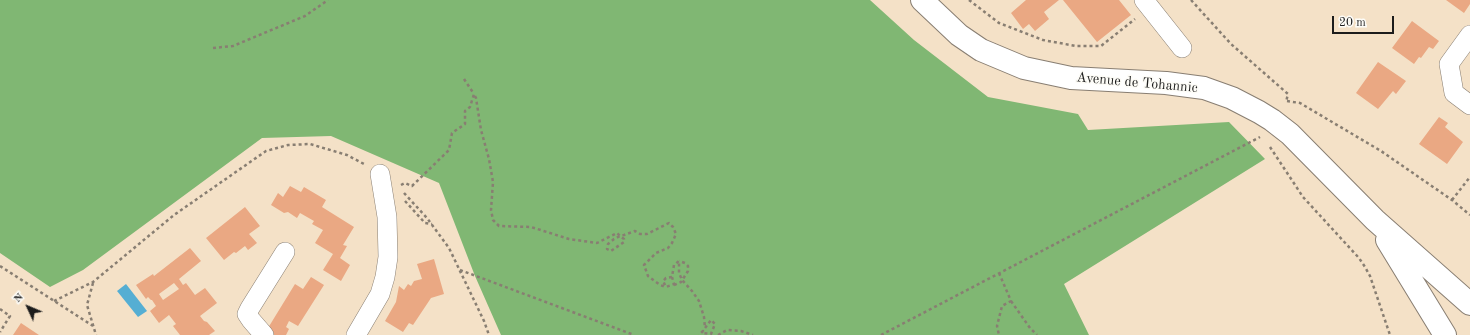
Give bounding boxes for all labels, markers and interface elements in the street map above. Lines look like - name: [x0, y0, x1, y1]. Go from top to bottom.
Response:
- scale bar: [1334, 8, 1396, 34]
- text: 20 m: [1339, 17, 1366, 29]
- street label: Avenue de Tohannic: [1076, 69, 1198, 97]
- north arrow: [8, 287, 48, 327]
- text: N: [12, 291, 26, 305]

